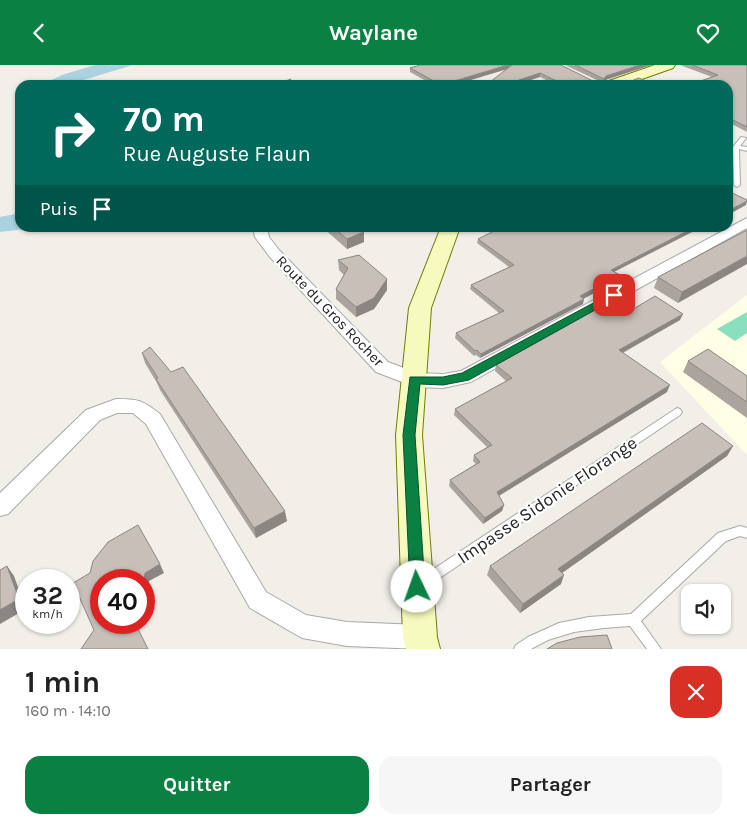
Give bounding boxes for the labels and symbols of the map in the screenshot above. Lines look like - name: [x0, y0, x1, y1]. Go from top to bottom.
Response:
- street label: Route du Gros Rocher: [272, 252, 388, 371]
- pin: [593, 274, 635, 316]
- street label: Impasse Sidonie Florange: [453, 432, 641, 568]
- position arrow: [390, 560, 442, 612]
- speed limit sign: 40: [90, 569, 155, 634]

